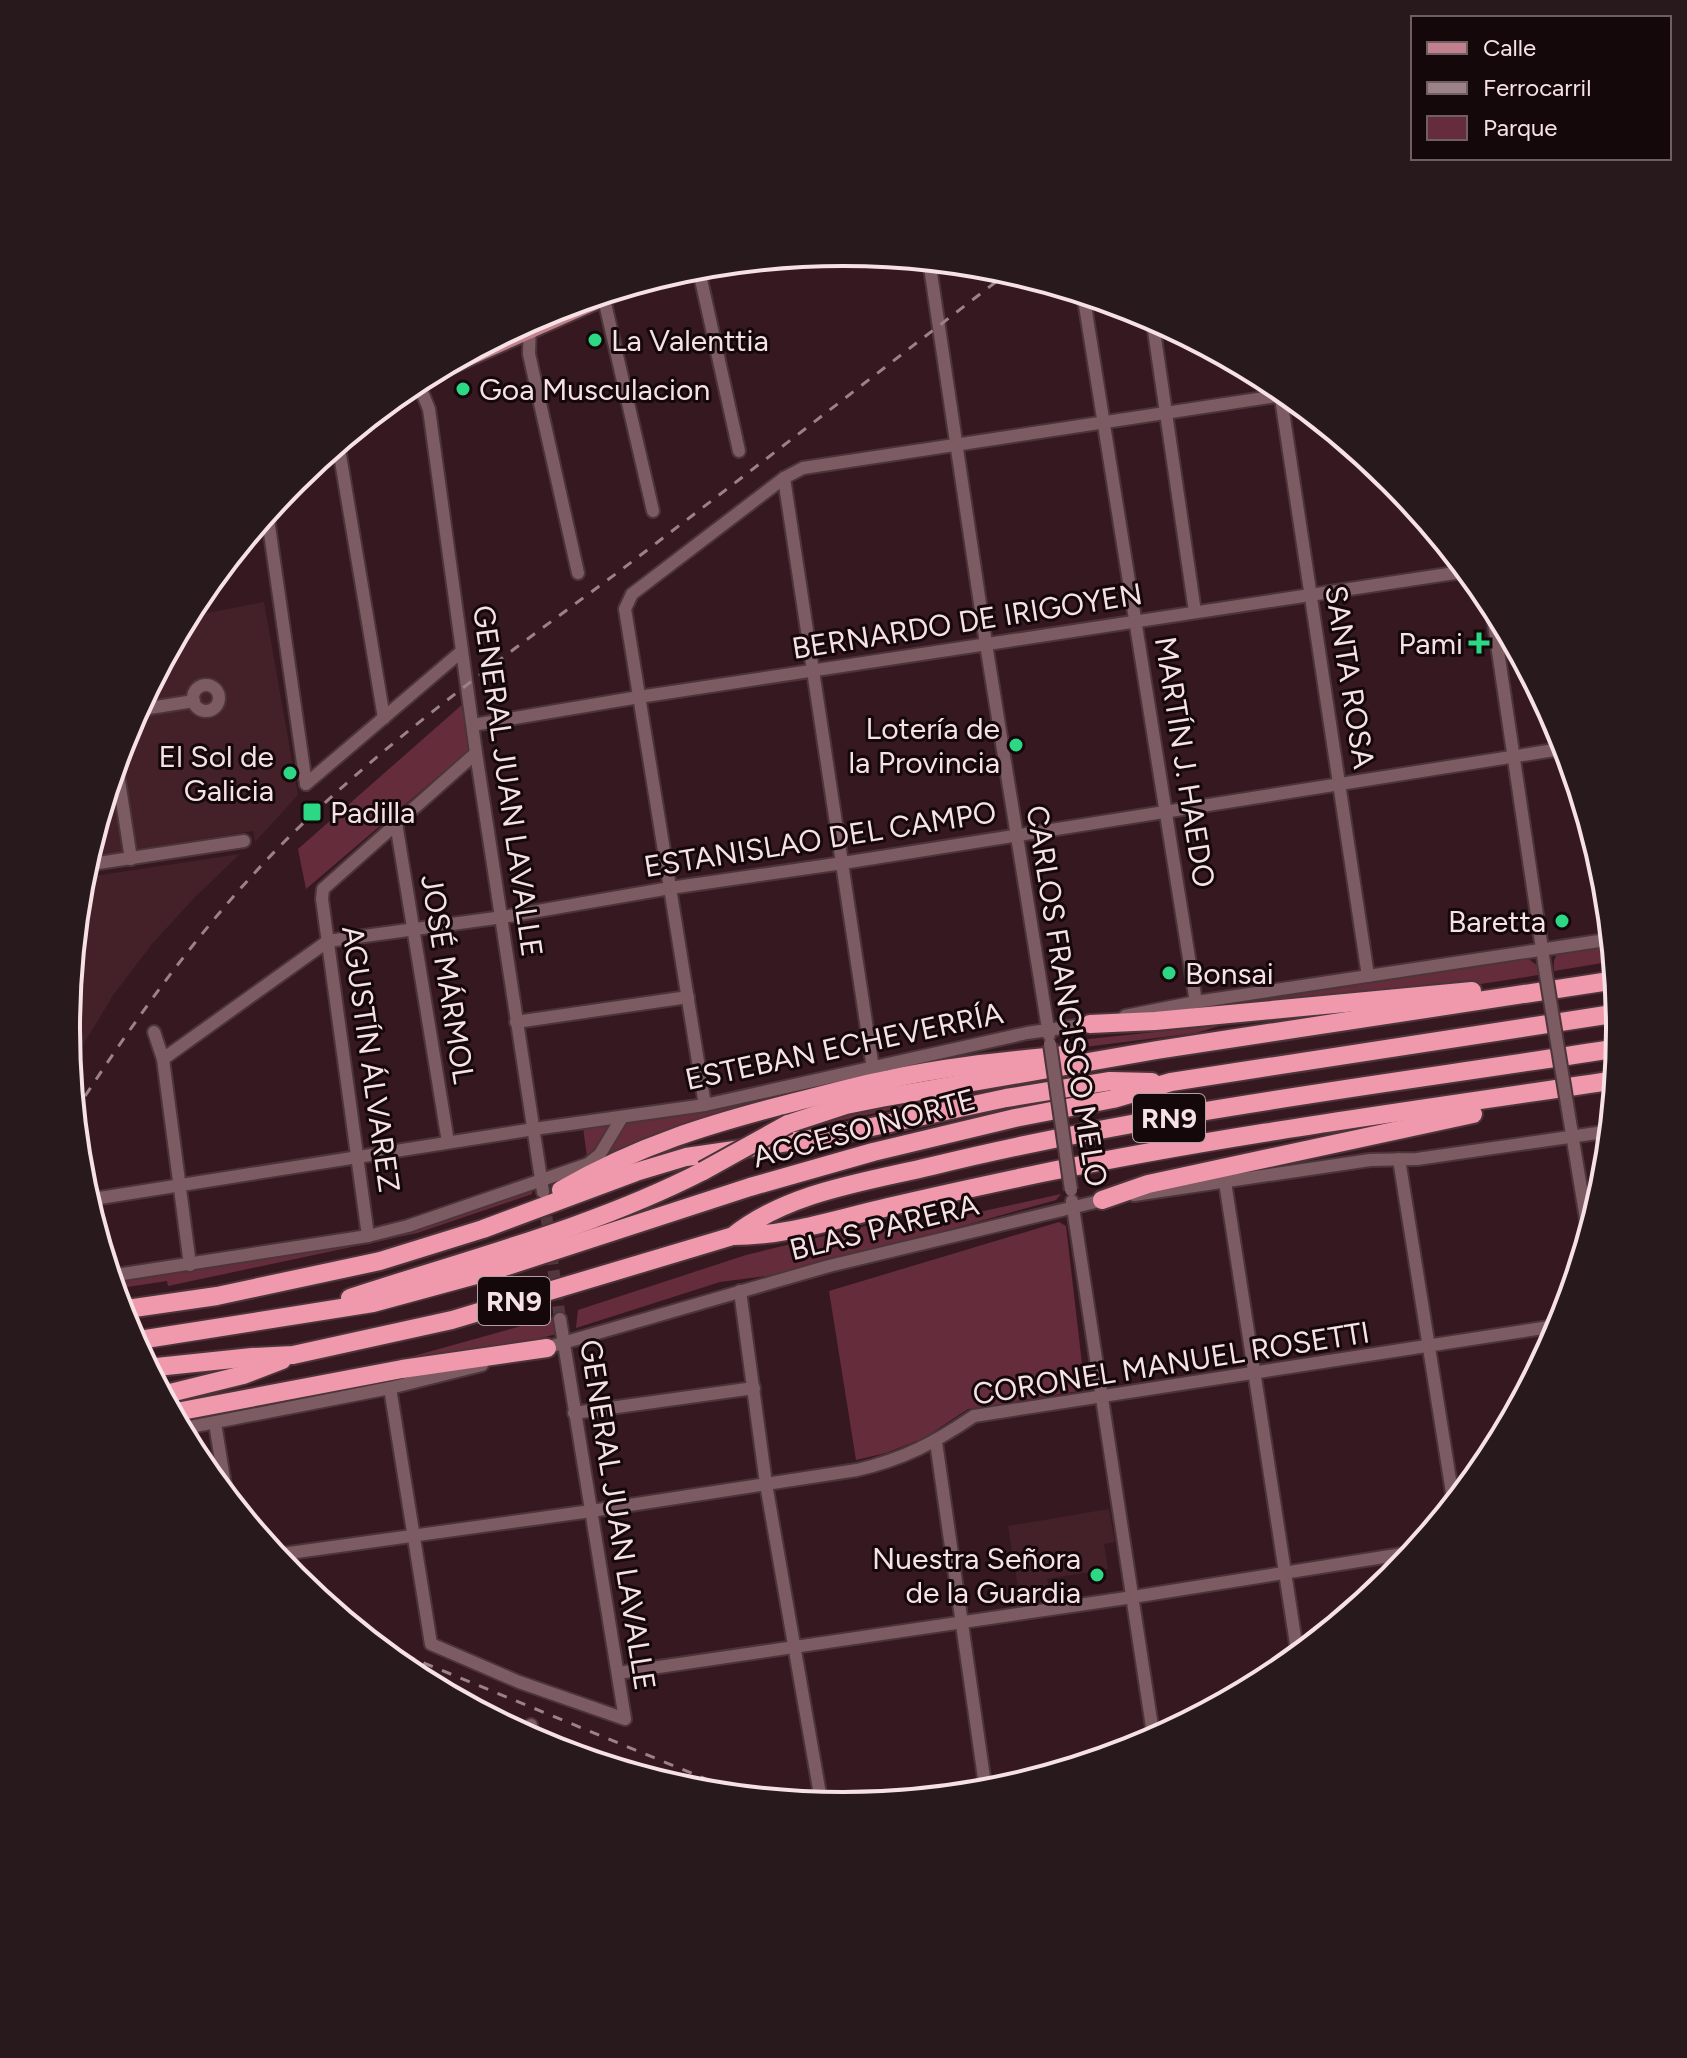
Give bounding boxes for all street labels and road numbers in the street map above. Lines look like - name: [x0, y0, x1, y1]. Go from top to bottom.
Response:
- street label: BERNARDO DE IRIGOYEN: [789, 575, 1145, 667]
- street label: SANTA ROSA: [1317, 583, 1383, 772]
- street label: GENERAL JUAN LAVALLE: [465, 603, 551, 959]
- street label: MARTÍN J. HAEDO: [1147, 634, 1223, 890]
- street label: ESTANISLAO DEL CAMPO: [641, 793, 999, 885]
- street label: CARLOS FRANCISCO MELO: [1019, 803, 1115, 1189]
- street label: JOSÉ MÁRMOL: [413, 872, 483, 1087]
- street label: AGUSTÍN ÁLVAREZ: [334, 923, 408, 1195]
- street label: ESTEBAN ECHEVERRÍA: [682, 994, 1007, 1098]
- street label: ACCESO NORTE: [748, 1080, 980, 1176]
- road number: RN9: [1133, 1094, 1205, 1142]
- street label: BLAS PARERA: [786, 1185, 983, 1268]
- road number: RN9: [478, 1277, 550, 1325]
- street label: CORONEL MANUEL ROSETTI: [970, 1313, 1372, 1413]
- street label: GENERAL JUAN LAVALLE: [572, 1337, 664, 1693]

